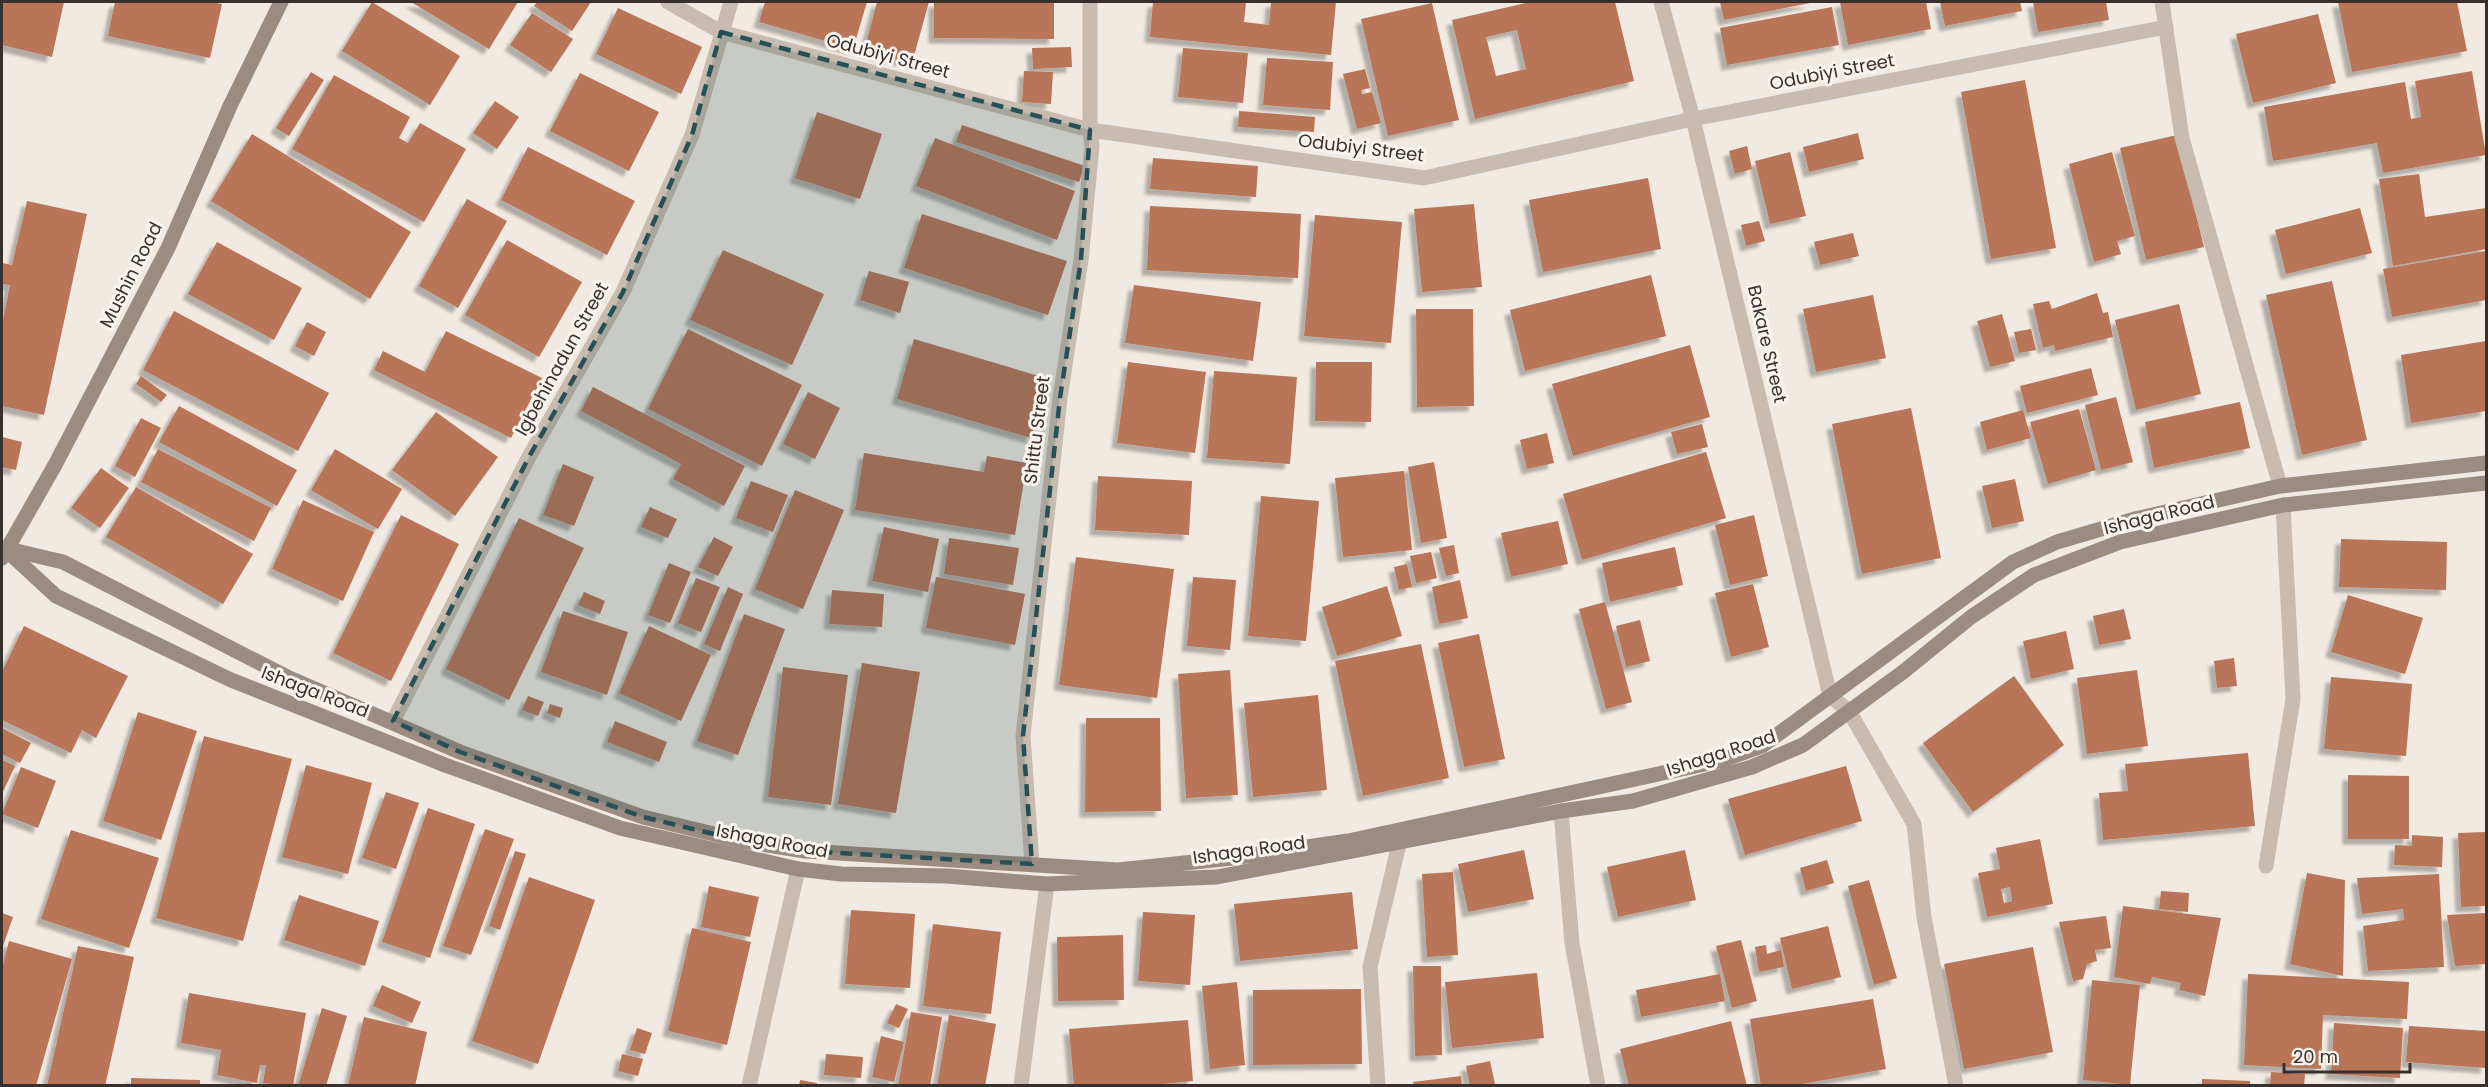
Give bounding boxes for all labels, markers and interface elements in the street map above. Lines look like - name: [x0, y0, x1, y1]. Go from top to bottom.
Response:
- street label: Odubiyi Street: [824, 27, 952, 84]
- street label: Odubiyi Street: [1767, 47, 1896, 96]
- street label: Odubiyi Street: [1297, 127, 1425, 168]
- street label: Mushin Road: [93, 218, 168, 332]
- street label: Igbehinadun Street: [509, 277, 614, 440]
- street label: Bakare Street: [1742, 283, 1793, 405]
- street label: Shittu Street: [1017, 374, 1056, 485]
- street label: Ishaga Road: [2101, 489, 2217, 540]
- street label: Ishaga Road: [258, 660, 373, 724]
- street label: Ishaga Road: [1663, 723, 1779, 782]
- street label: Ishaga Road: [714, 817, 830, 864]
- street label: Ishaga Road: [1191, 829, 1307, 870]
- scale bar: [2284, 1036, 2410, 1074]
- text: 20 m: [2293, 1044, 2338, 1069]

